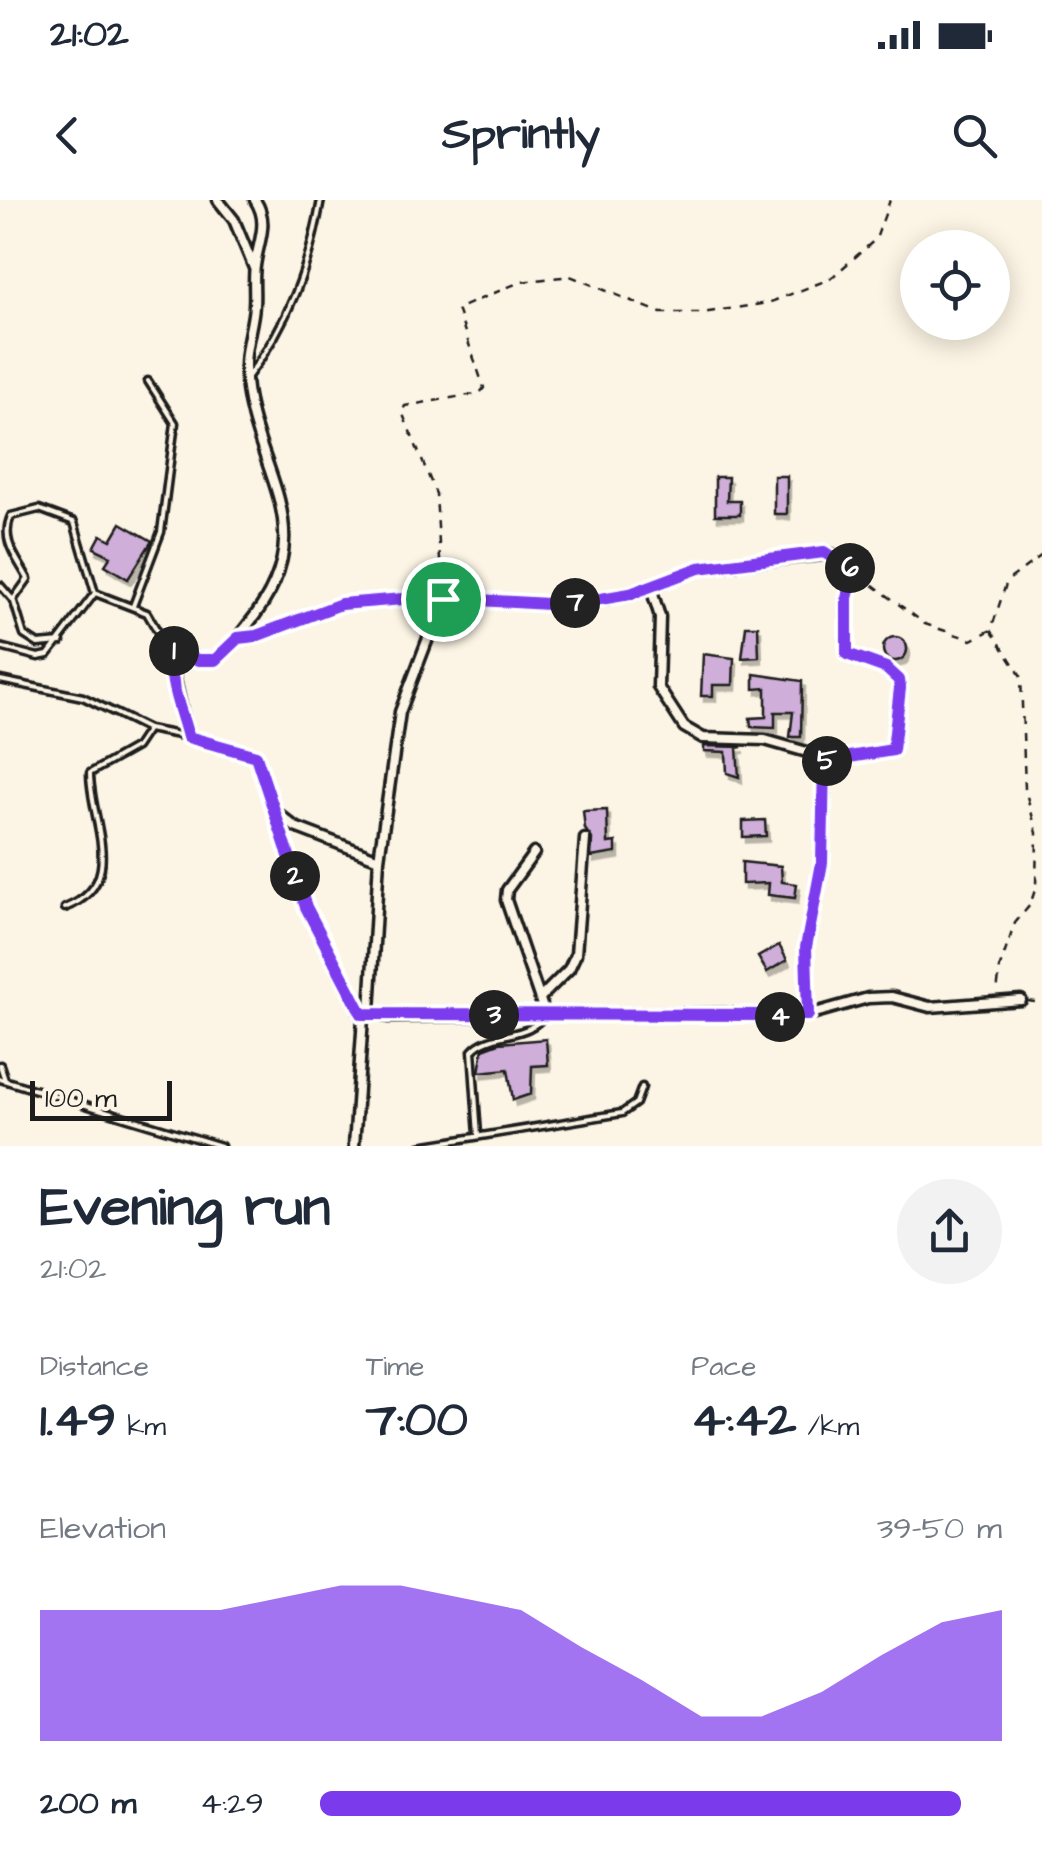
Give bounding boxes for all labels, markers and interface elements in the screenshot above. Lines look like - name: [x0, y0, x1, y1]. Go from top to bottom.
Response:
- text: 21:02: [50, 9, 129, 61]
- text: Sprintly: [442, 104, 600, 166]
- icon: back: [40, 108, 95, 163]
- icon: search: [947, 108, 1002, 163]
- map controls: [900, 230, 1010, 340]
- button: locate: [900, 230, 1010, 340]
- pin: 6: [825, 543, 875, 593]
- text: 6: [841, 548, 859, 587]
- pin: [401, 557, 486, 642]
- icon: arrive: [416, 572, 471, 627]
- pin: 7: [550, 578, 600, 628]
- text: 7: [566, 583, 584, 622]
- pin: 1: [149, 626, 199, 676]
- text: 1: [172, 631, 176, 670]
- pin: 5: [802, 736, 852, 786]
- text: 5: [817, 741, 837, 780]
- pin: 2: [270, 851, 320, 901]
- text: 2: [287, 856, 303, 895]
- pin: 3: [469, 990, 519, 1040]
- pin: 4: [755, 992, 805, 1042]
- text: 3: [487, 995, 501, 1034]
- text: 4: [770, 997, 790, 1036]
- scale bar: [30, 1076, 172, 1120]
- text: 100 m: [45, 1079, 117, 1118]
- text: Evening run: [40, 1170, 330, 1246]
- button: share: [897, 1179, 1002, 1284]
- text: 21:02: [40, 1246, 106, 1291]
- text: Distance: [40, 1347, 149, 1386]
- text: Time: [366, 1347, 424, 1386]
- text: Pace: [691, 1347, 756, 1386]
- text: 1.49: [40, 1386, 116, 1455]
- text: 7:00: [366, 1386, 468, 1455]
- text: 4:42: [691, 1386, 796, 1455]
- text: km: [116, 1407, 166, 1446]
- text: /km: [796, 1407, 859, 1446]
- text: Elevation: [40, 1506, 166, 1551]
- text: 39–50 m: [877, 1506, 1002, 1551]
- text: 200 m: [40, 1781, 136, 1826]
- text: 4:29: [200, 1781, 264, 1826]

